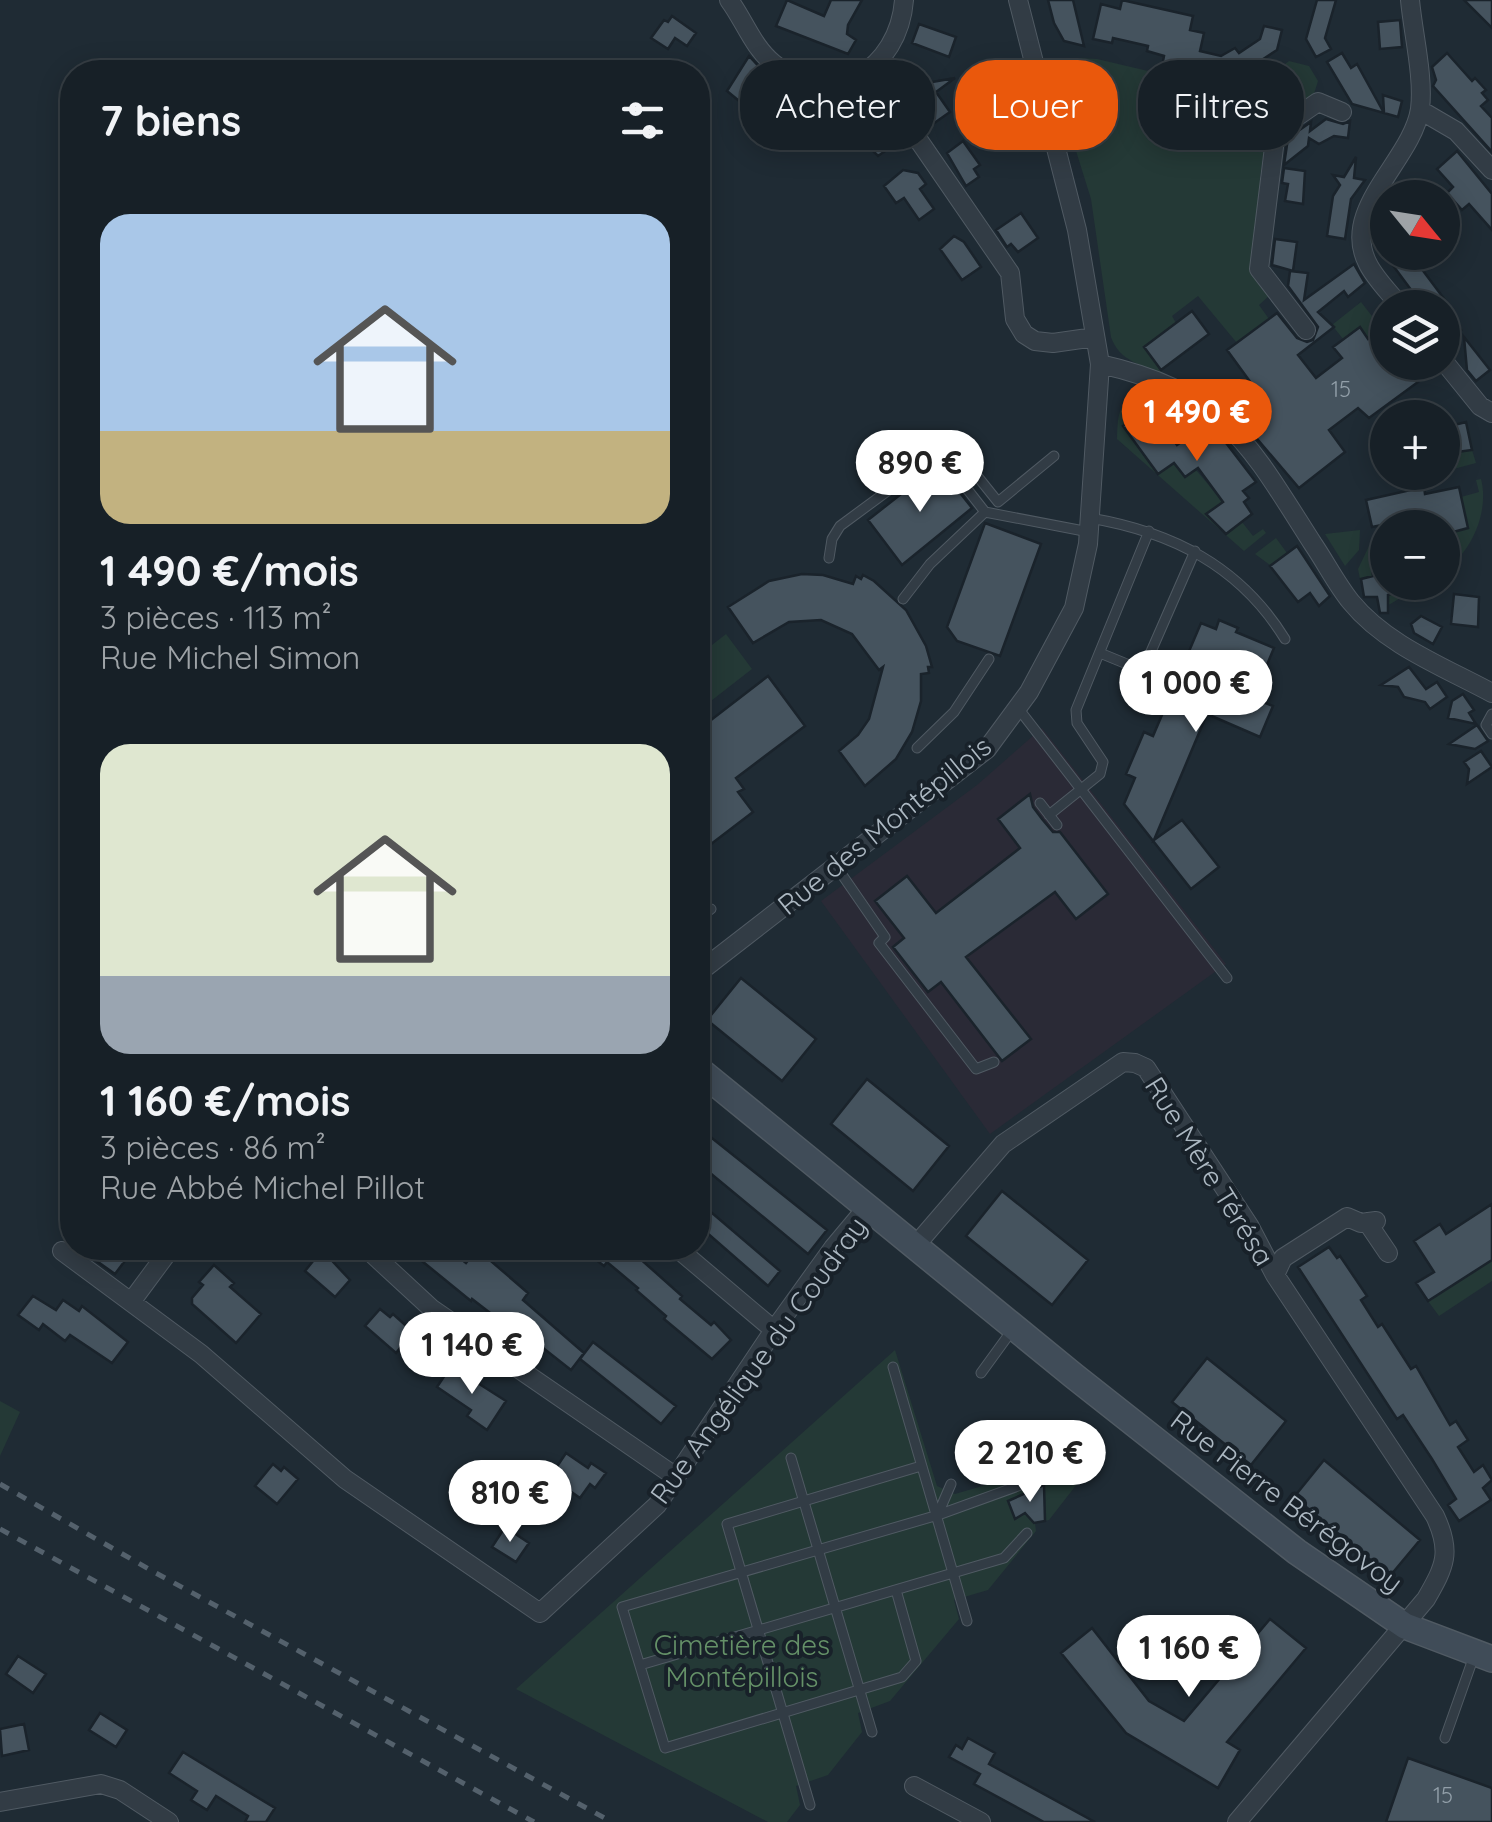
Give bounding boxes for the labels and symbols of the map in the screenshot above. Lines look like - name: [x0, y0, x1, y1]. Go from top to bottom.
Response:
- north arrow: [1370, 180, 1460, 270]
- house number: 15: [1331, 375, 1351, 403]
- pin: 1 490 €: [1105, 379, 1289, 464]
- pin: 890 €: [850, 430, 990, 515]
- pin: 1 000 €: [1104, 650, 1288, 735]
- street label: Rue des Montépillois: [770, 728, 998, 922]
- street label: Rue Mère Térésa: [1138, 1070, 1282, 1272]
- street label: Rue Angélique du Coudray: [642, 1210, 874, 1510]
- pin: 1 140 €: [380, 1312, 564, 1397]
- street label: Rue Pierre Bérégovoy: [1164, 1402, 1410, 1600]
- pin: 2 210 €: [938, 1420, 1122, 1505]
- pin: 810 €: [440, 1460, 580, 1545]
- pin: 1 160 €: [1097, 1615, 1281, 1700]
- park label: Cimetière des Montépillois: [654, 1627, 830, 1694]
- house number: 15: [1433, 1781, 1453, 1809]

